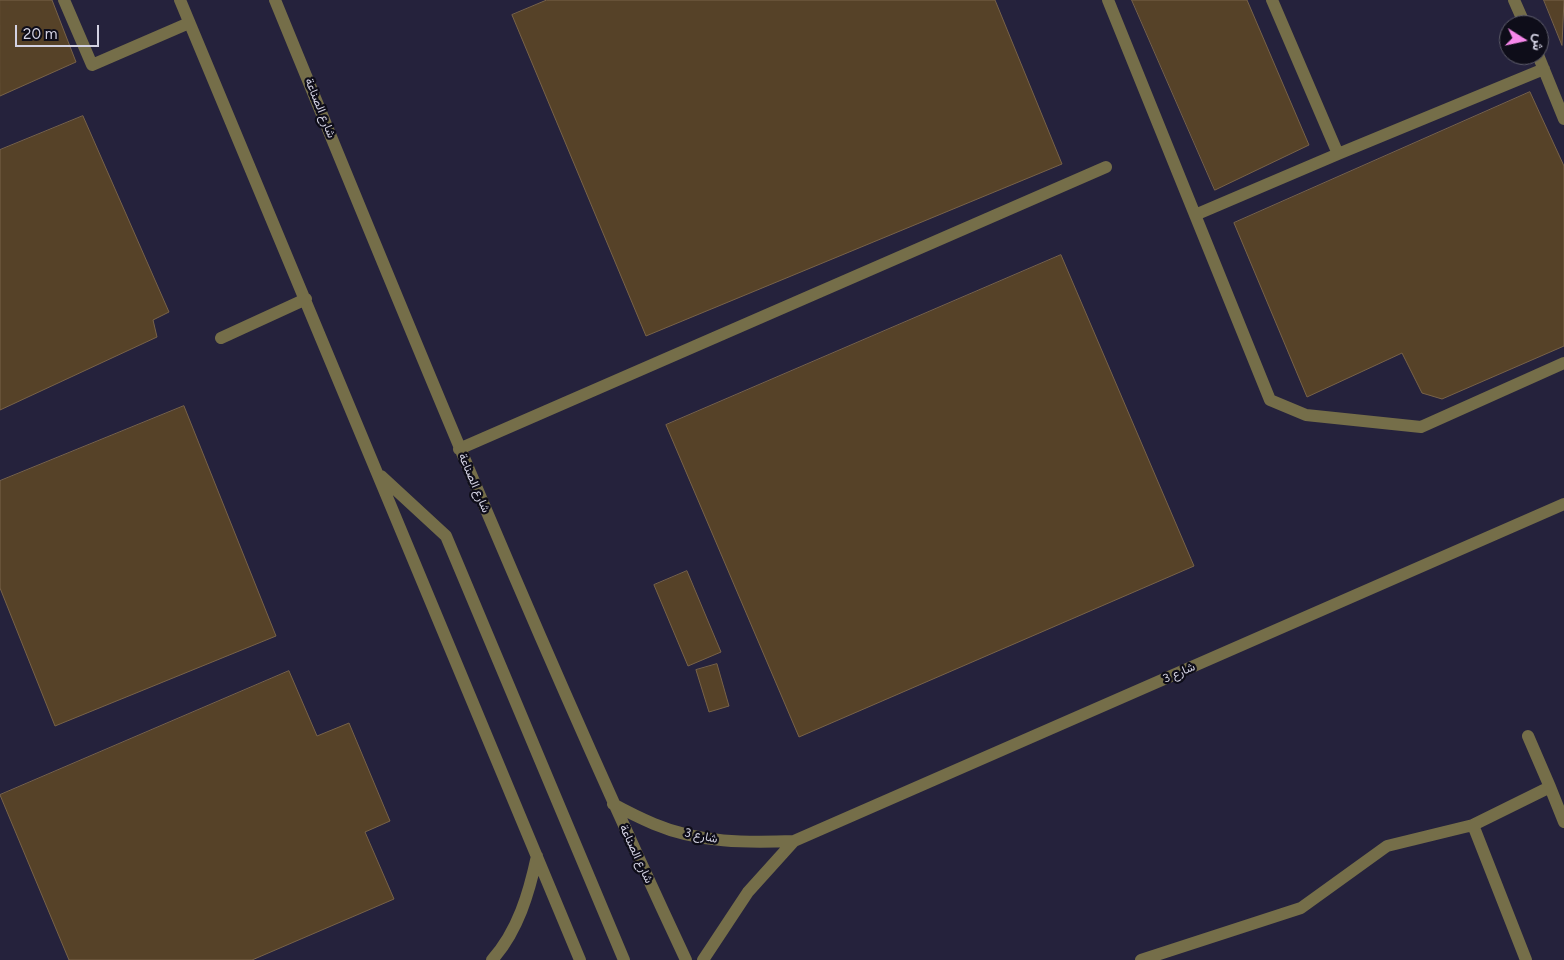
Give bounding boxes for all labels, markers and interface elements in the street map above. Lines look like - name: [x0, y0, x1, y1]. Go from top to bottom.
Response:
- scale bar: [18, 15, 101, 47]
- north arrow: [1499, 15, 1549, 65]
- text: 20 m: [23, 25, 57, 43]
- text: ش: [1528, 33, 1548, 52]
- street label: شارع الصناعة: [301, 76, 339, 140]
- street label: شارع الصناعة: [455, 451, 493, 515]
- street label: شارع 3: [1161, 660, 1197, 686]
- street label: شارع الصناعة: [616, 822, 656, 886]
- street label: شارع 3: [683, 825, 719, 847]

